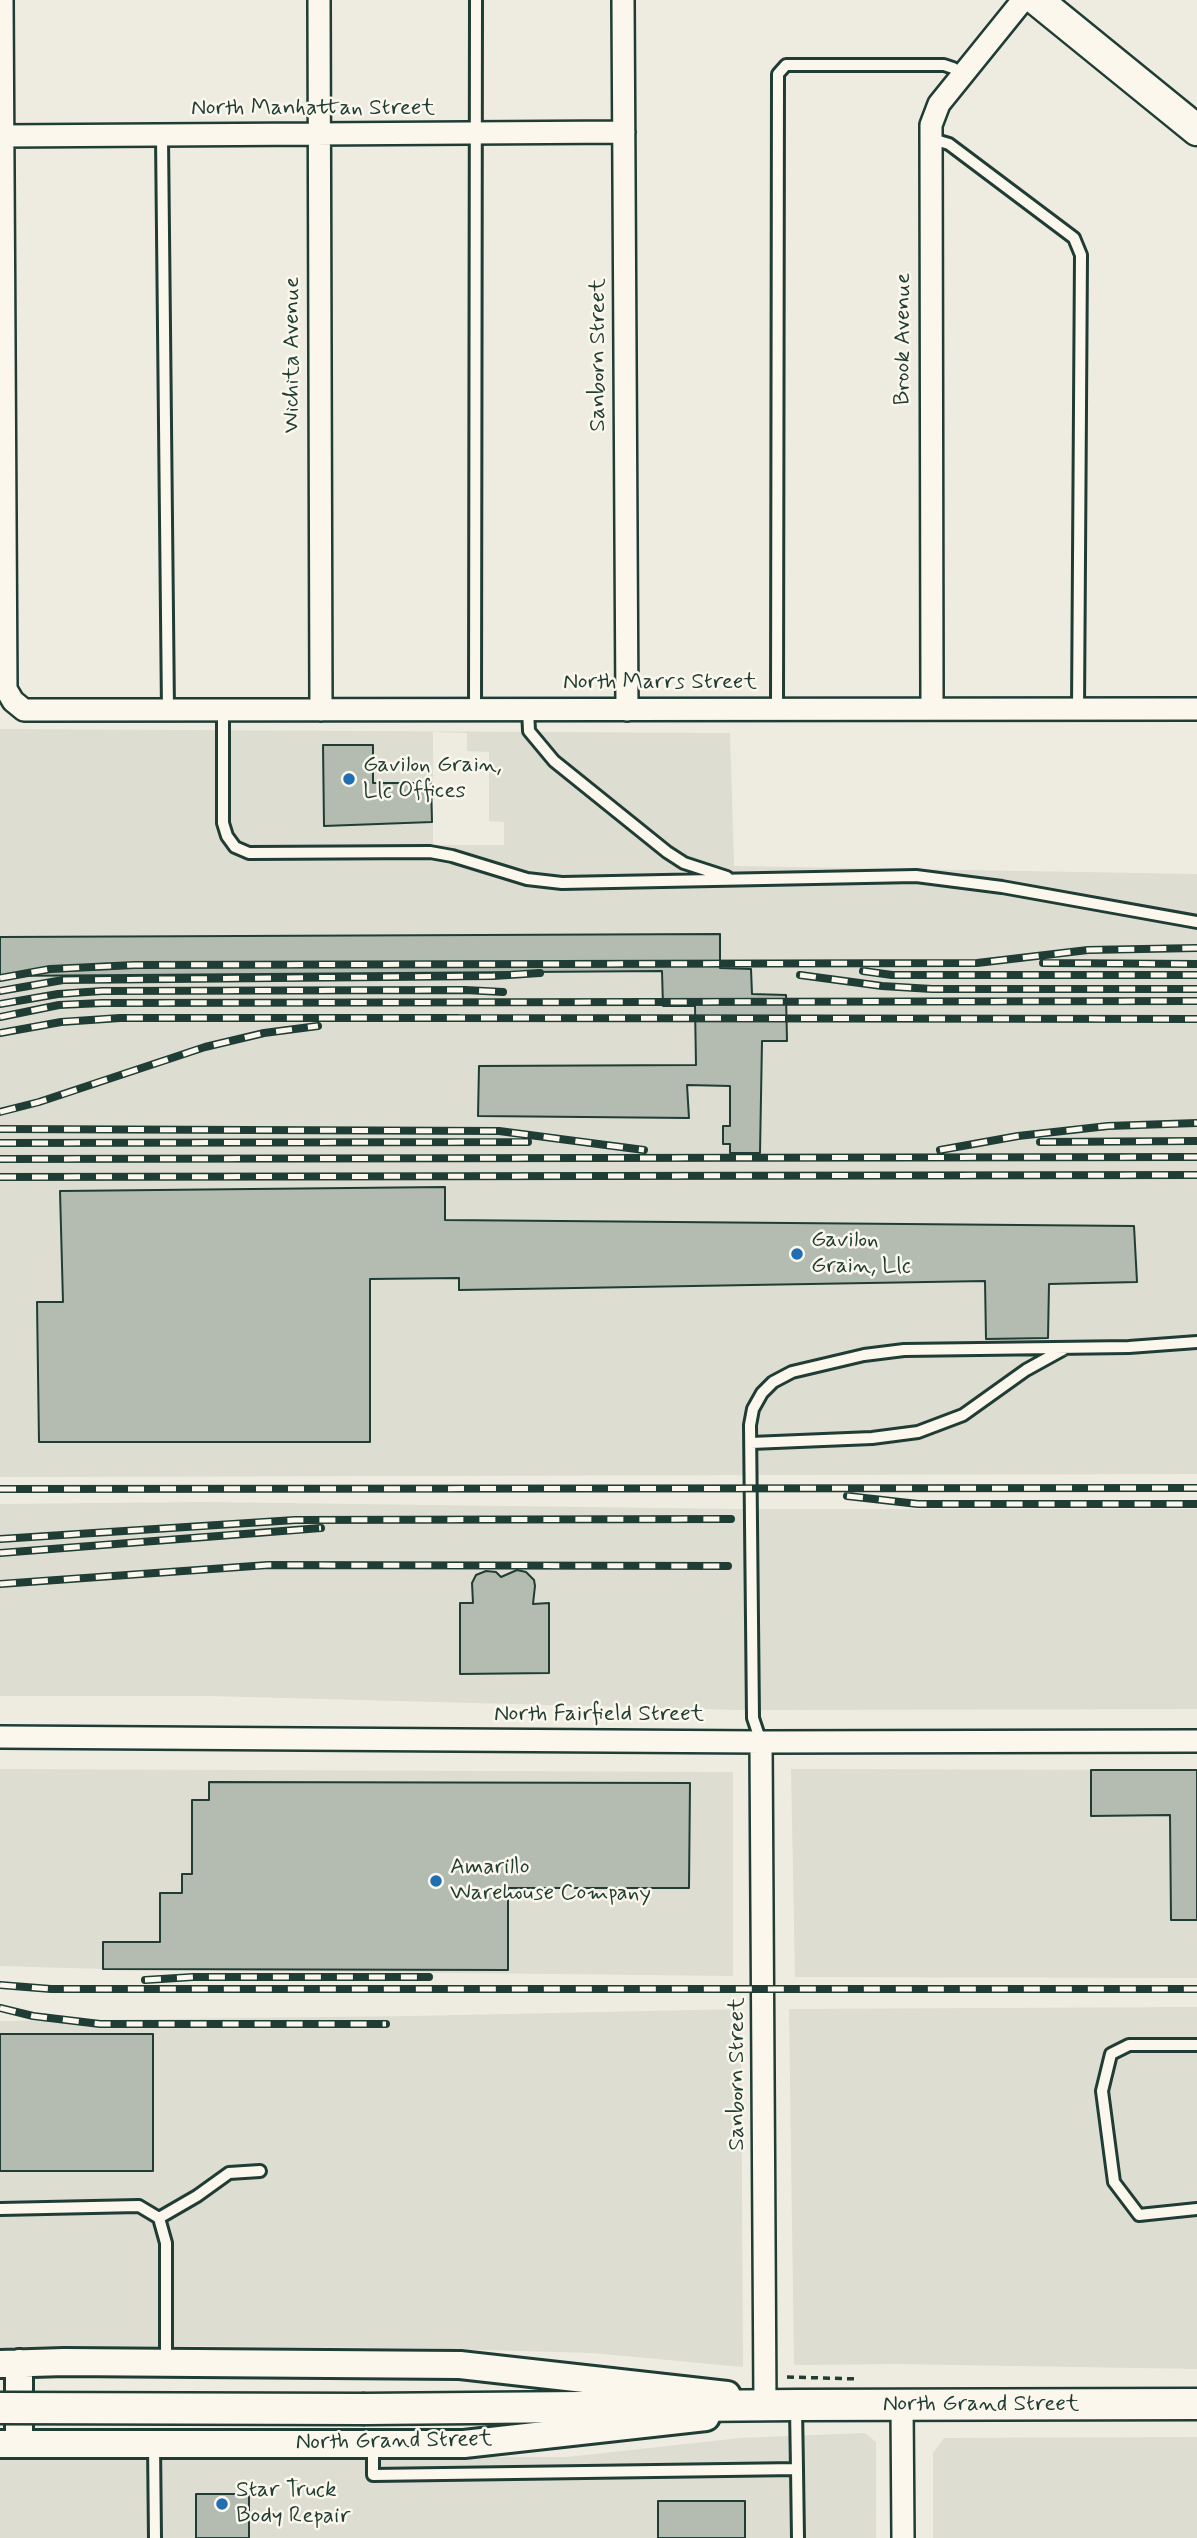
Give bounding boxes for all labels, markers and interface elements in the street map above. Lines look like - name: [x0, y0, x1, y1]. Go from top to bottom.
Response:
- street label: North Manhattan Street: [191, 95, 435, 123]
- street label: Brook Avenue: [890, 273, 918, 405]
- street label: Wichita Avenue: [279, 277, 307, 433]
- street label: Sanborn Street: [585, 278, 613, 432]
- street label: North Marrs Street: [563, 669, 757, 697]
- place label: Gavilon Grain, Llc Offices: [363, 752, 502, 806]
- marker: Gavilon Grain, Llc Offices: [341, 771, 357, 787]
- place label: Gavilon Grain, Llc: [811, 1227, 911, 1281]
- marker: Gavilon Grain, Llc: [789, 1246, 805, 1262]
- street label: North Fairfield Street: [494, 1701, 704, 1729]
- place label: Amarillo Warehouse Company: [450, 1854, 651, 1908]
- marker: Amarillo Warehouse Company: [428, 1873, 444, 1889]
- street label: Sanborn Street: [724, 1997, 752, 2151]
- street label: North Grand Street: [883, 2391, 1079, 2419]
- street label: North Grand Street: [295, 2426, 493, 2458]
- place label: Star Truck Body Repair: [236, 2477, 350, 2531]
- marker: Star Truck Body Repair: [214, 2496, 230, 2512]

